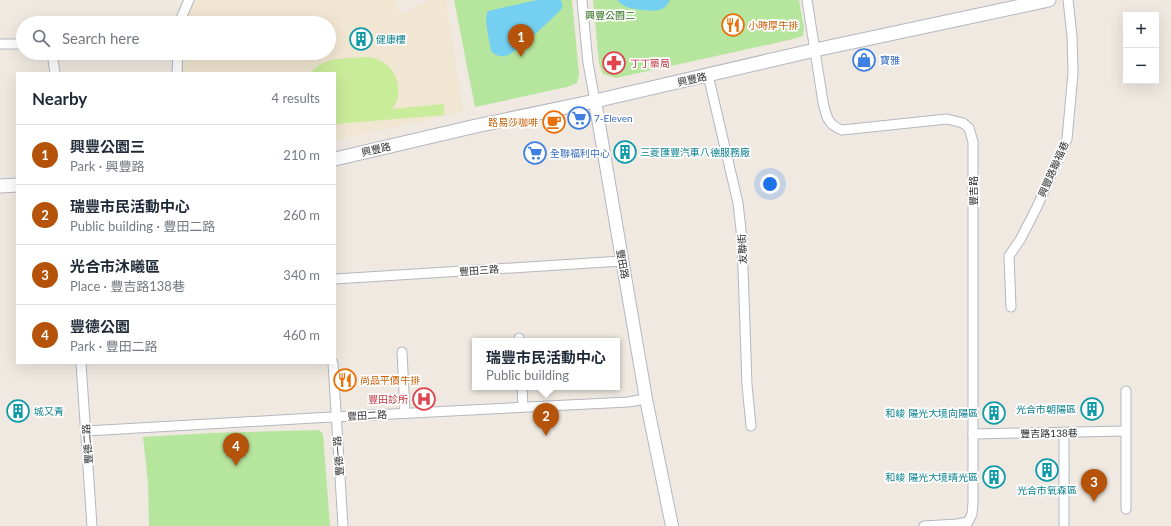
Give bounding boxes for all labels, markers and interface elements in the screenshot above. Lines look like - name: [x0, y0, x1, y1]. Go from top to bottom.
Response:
- park label: 興豐公園二: [585, 9, 635, 21]
- restaurant icon: 小時厚牛排: [720, 12, 746, 38]
- map controls: [1123, 12, 1159, 84]
- button: +: [1123, 12, 1159, 48]
- search box: [16, 16, 336, 60]
- place label: 小時厚牛排: [748, 19, 798, 31]
- pin: 1: [508, 24, 534, 57]
- building icon: 健康樓: [348, 26, 374, 52]
- icon: search: [30, 27, 52, 49]
- text: Search here: [62, 29, 139, 47]
- place label: 健康樓: [376, 33, 406, 45]
- shop icon: 寶雅: [851, 47, 877, 73]
- button: −: [1123, 48, 1159, 84]
- pharmacy icon: 丁丁藥局: [601, 50, 627, 76]
- place label: 寶雅: [880, 54, 900, 66]
- place label: 丁丁藥局: [630, 57, 670, 69]
- street label: 興豐路: [676, 70, 708, 88]
- text: Nearby: [32, 88, 87, 109]
- text: 4 results: [272, 90, 320, 106]
- supermarket icon: 7-Eleven: [566, 105, 592, 131]
- cafe icon: 路易莎咖啡: [541, 109, 567, 135]
- place label: 7-Eleven: [594, 112, 633, 124]
- place label: 路易莎咖啡: [488, 116, 538, 128]
- text: 興豐公園三: [70, 137, 145, 155]
- building icon: 三菱匯豐汽車八德服務廠: [612, 139, 638, 165]
- street label: 興豐路聯福巷: [1035, 139, 1071, 199]
- street label: 興豐路: [360, 140, 392, 158]
- supermarket icon: 全聯福利中心: [522, 140, 548, 166]
- place label: 三菱匯豐汽車八德服務廠: [640, 146, 750, 158]
- text: 1: [41, 147, 49, 163]
- text: 210 m: [283, 147, 320, 163]
- place label: 全聯福利中心: [550, 147, 610, 159]
- text: Park · 興豐路: [70, 158, 144, 174]
- your location: [760, 174, 780, 194]
- street label: 豐吉路: [967, 176, 979, 206]
- text: 瑞豐市民活動中心: [70, 197, 190, 215]
- text: 2: [41, 207, 49, 223]
- text: 260 m: [283, 207, 320, 223]
- text: Public building · 豐田二路: [70, 218, 215, 234]
- street label: 友聯街: [735, 234, 749, 264]
- street label: 豐田路: [614, 248, 632, 280]
- text: 光合市沐曦區: [70, 257, 160, 275]
- street label: 豐田三路: [459, 263, 499, 277]
- text: 3: [41, 267, 49, 283]
- text: 340 m: [283, 267, 320, 283]
- text: Place · 豐吉路138巷: [70, 278, 185, 294]
- text: 豐德公園: [70, 317, 130, 335]
- text: 4: [41, 327, 49, 343]
- text: 460 m: [283, 327, 320, 343]
- text: Park · 豐田二路: [70, 338, 157, 354]
- popup: [472, 338, 620, 390]
- text: 瑞豐市民活動中心: [486, 348, 606, 366]
- restaurant icon: 尚品平價牛排: [332, 367, 358, 393]
- text: Public building: [486, 367, 569, 383]
- place label: 尚品平價牛排: [360, 374, 420, 386]
- hospital icon: 豐田診所: [411, 386, 437, 412]
- place label: 豐田診所: [368, 393, 408, 405]
- building icon: 光合市朝陽區: [1079, 396, 1105, 422]
- building icon: 城又青: [5, 398, 31, 424]
- building icon: 和峻 陽光大境向陽區: [981, 400, 1007, 426]
- pin: 2: [533, 403, 559, 436]
- place label: 光合市朝陽區: [1016, 403, 1076, 415]
- place label: 城又青: [34, 405, 64, 417]
- place label: 和峻 陽光大境向陽區: [885, 407, 978, 419]
- street label: 豐田二路: [347, 408, 387, 422]
- street label: 豐德二路: [80, 424, 94, 464]
- street label: 豐吉路138巷: [1020, 426, 1078, 440]
- pin: 4: [223, 433, 249, 466]
- street label: 豐德一路: [331, 436, 345, 476]
- building icon: 光合市氧森區: [1034, 457, 1060, 483]
- building icon: 和峻 陽光大境晴光區: [981, 464, 1007, 490]
- pin: 3: [1081, 469, 1107, 502]
- place label: 和峻 陽光大境晴光區: [885, 471, 978, 483]
- place label: 光合市氧森區: [1017, 484, 1077, 496]

